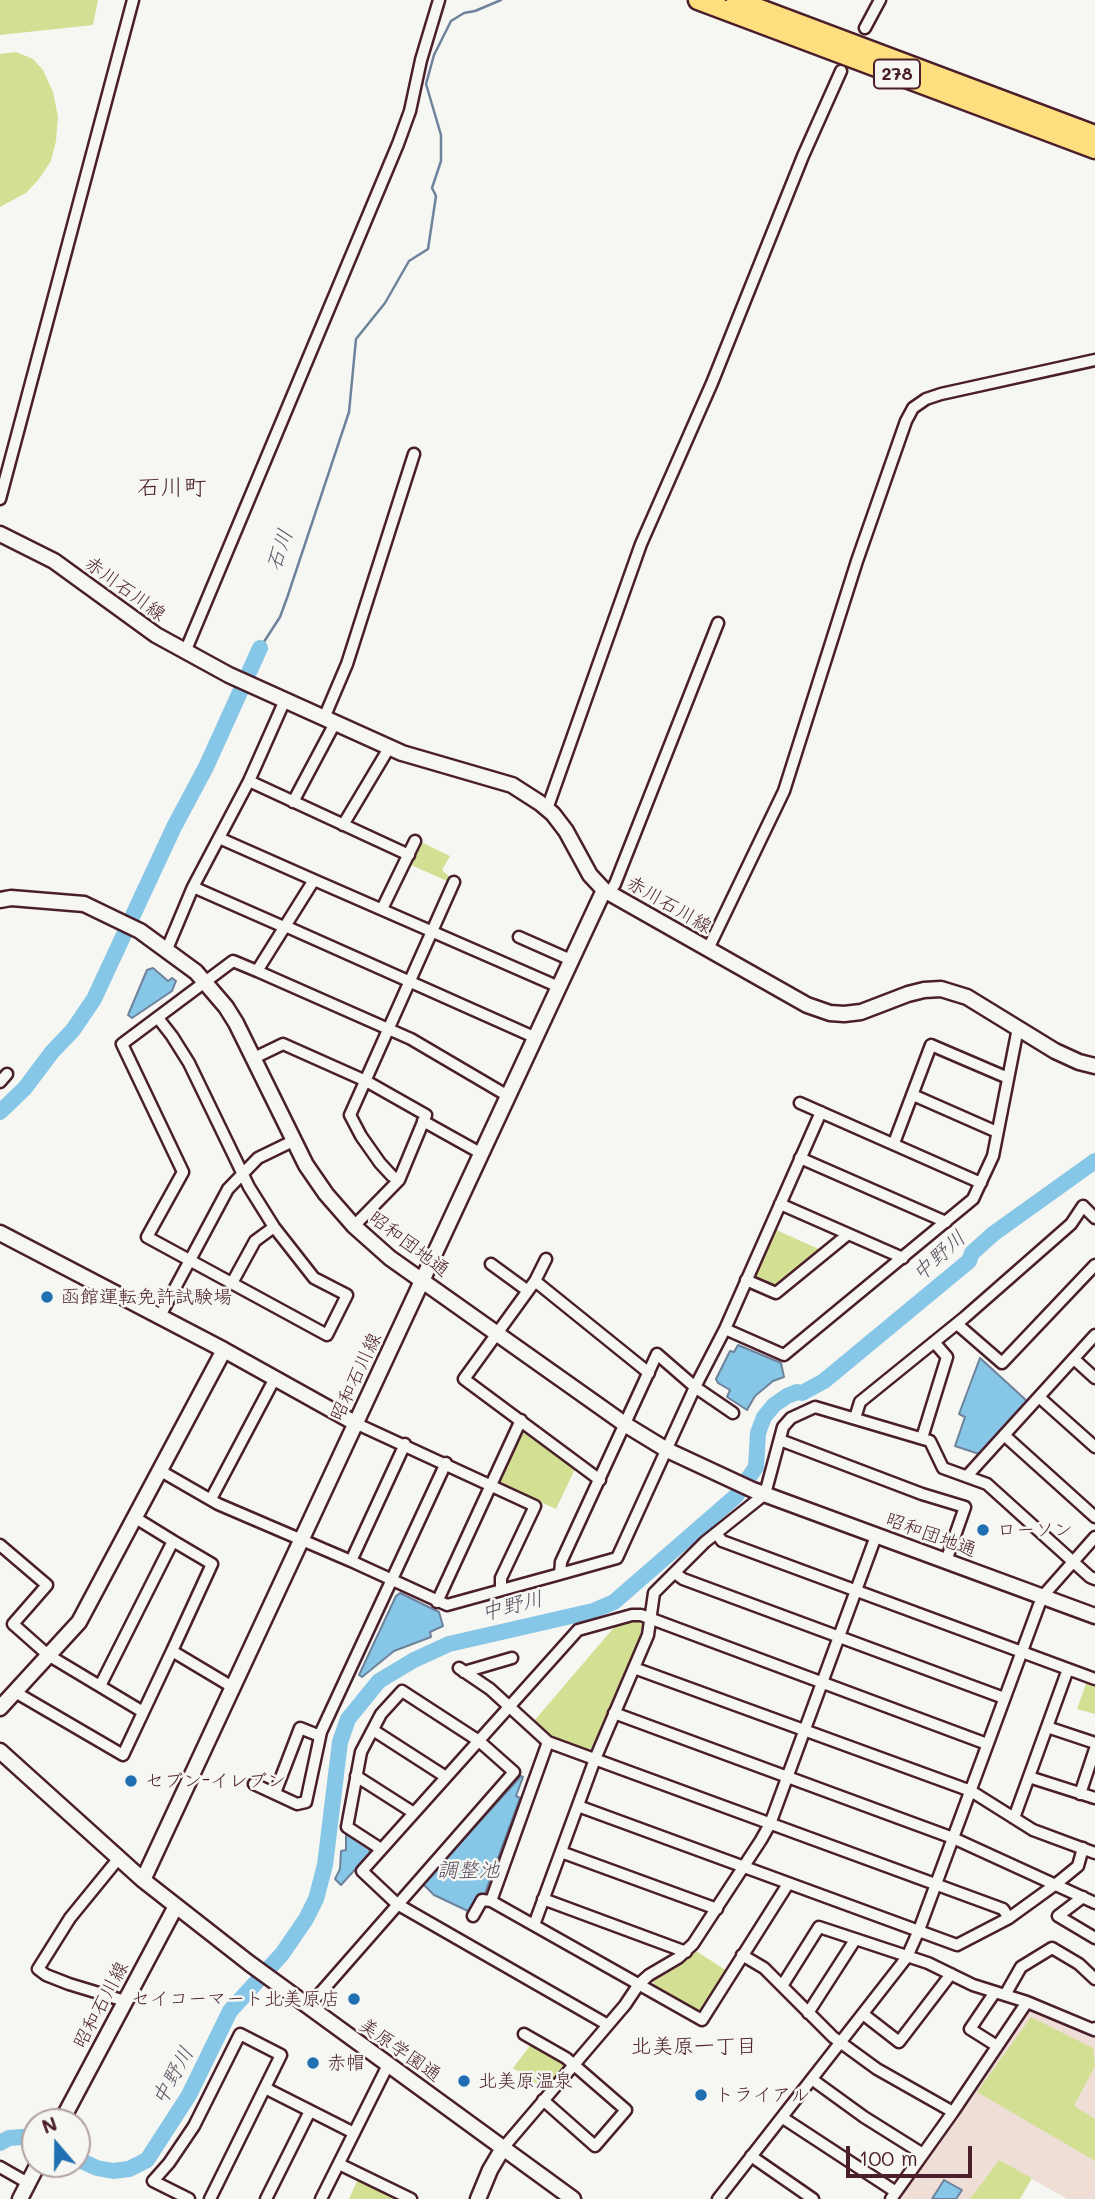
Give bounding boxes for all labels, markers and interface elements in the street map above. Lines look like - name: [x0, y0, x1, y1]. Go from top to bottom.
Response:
- road number: 278: [874, 60, 920, 88]
- district label: 石川町: [138, 474, 206, 502]
- water label: 石川: [261, 526, 299, 574]
- street label: 赤川石川線: [80, 552, 170, 626]
- street label: 赤川石川線: [622, 871, 716, 939]
- street label: 昭和団地通: [364, 1206, 454, 1282]
- water label: 中野川: [907, 1226, 971, 1286]
- place label: 函館運転免許試験場: [61, 1286, 232, 1308]
- marker: 函館運転免許試験場: [39, 1289, 55, 1305]
- street label: 昭和石川線: [326, 1329, 386, 1425]
- street label: 昭和団地通: [882, 1508, 980, 1562]
- place label: ローソン: [997, 1519, 1073, 1541]
- marker: ローソン: [975, 1522, 991, 1538]
- water label: 中野川: [478, 1586, 546, 1626]
- place label: セブン-イレブン: [145, 1770, 286, 1792]
- marker: セブン-イレブン: [123, 1773, 139, 1789]
- water label: 調整池: [437, 1858, 499, 1884]
- street label: 昭和石川線: [69, 1958, 133, 2052]
- place label: セイコーマート北美原店: [131, 1988, 340, 2010]
- marker: セイコーマート北美原店: [346, 1991, 362, 2007]
- street label: 美原学園通: [355, 2013, 445, 2087]
- district label: 北美原一丁目: [631, 2034, 757, 2060]
- water label: 中野川: [147, 2042, 199, 2110]
- place label: 赤帽: [327, 2052, 365, 2074]
- marker: 赤帽: [305, 2055, 321, 2071]
- place label: 北美原温泉: [478, 2070, 573, 2092]
- marker: 北美原温泉: [456, 2073, 472, 2089]
- place label: トライアル: [715, 2084, 810, 2106]
- marker: トライアル: [693, 2087, 709, 2103]
- north arrow: [21, 2108, 91, 2178]
- text: N: [38, 2110, 60, 2139]
- scale bar: [850, 2132, 976, 2176]
- text: 100 m: [859, 2144, 918, 2171]

